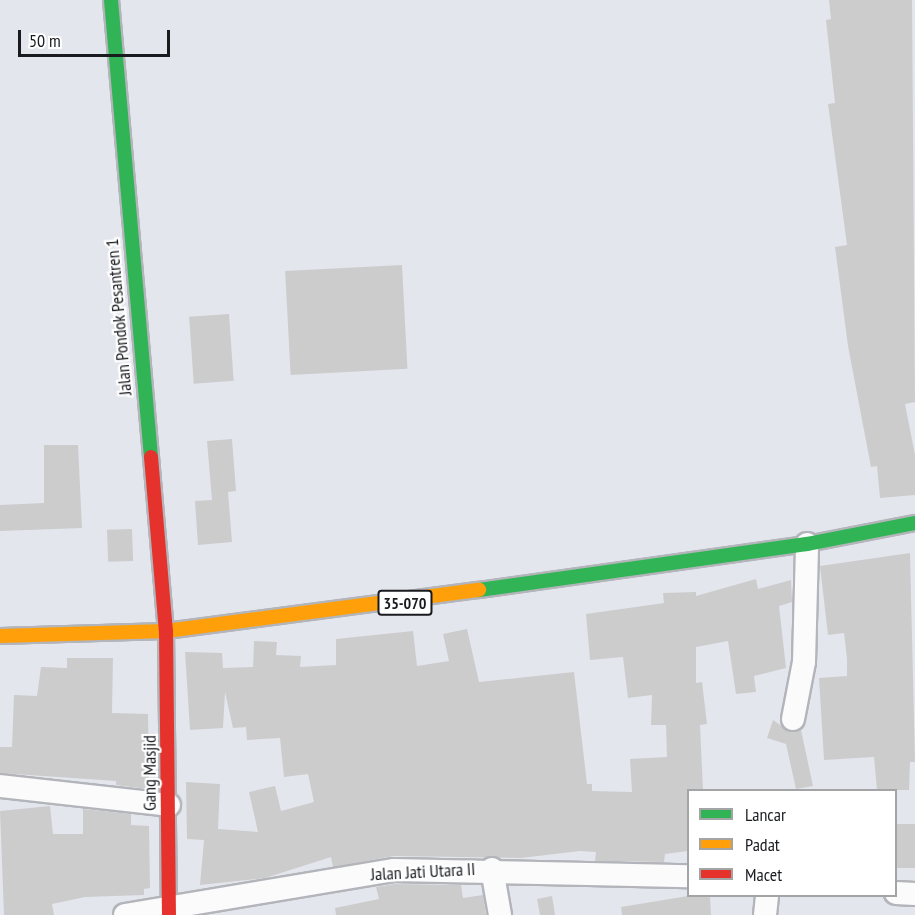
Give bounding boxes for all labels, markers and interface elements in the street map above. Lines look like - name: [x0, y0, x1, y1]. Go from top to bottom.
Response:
- scale bar: [21, 18, 172, 56]
- text: 50 m: [29, 29, 61, 52]
- street label: Jalan Pondok Pesantren 1: [101, 238, 137, 396]
- road number: 35-070: [376, 590, 434, 616]
- street label: Gang Masjid: [139, 735, 161, 811]
- legend: [687, 789, 897, 897]
- text: Lancar: [745, 803, 786, 826]
- text: Padat: [745, 833, 780, 856]
- street label: Jalan Jati Utara II: [370, 858, 476, 886]
- text: Macet: [745, 863, 782, 886]

